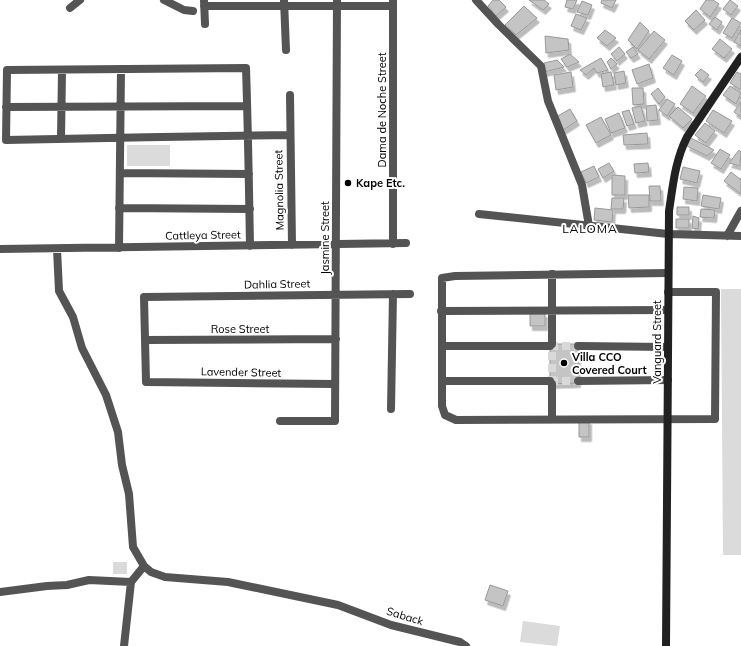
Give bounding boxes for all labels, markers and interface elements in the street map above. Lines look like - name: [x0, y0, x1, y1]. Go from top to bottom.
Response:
- street label: Dama de Noche Street: [375, 52, 389, 168]
- street label: Magnolia Street: [271, 149, 287, 230]
- place label: Kape Etc.: [356, 176, 405, 190]
- marker: Kape Etc.: [343, 178, 353, 188]
- street label: Jasmine Street: [318, 201, 332, 275]
- district label: LALOMA: [562, 221, 618, 236]
- street label: Cattleya Street: [165, 227, 241, 243]
- street label: Dahlia Street: [244, 276, 310, 292]
- street label: Vanguard Street: [650, 300, 664, 384]
- street label: Rose Street: [211, 322, 269, 336]
- place label: Villa CCO Covered Court: [571, 350, 647, 377]
- marker: Villa CCO Covered Court: [559, 358, 569, 368]
- street label: Lavender Street: [201, 364, 282, 380]
- street label: Saback: [385, 604, 425, 628]

